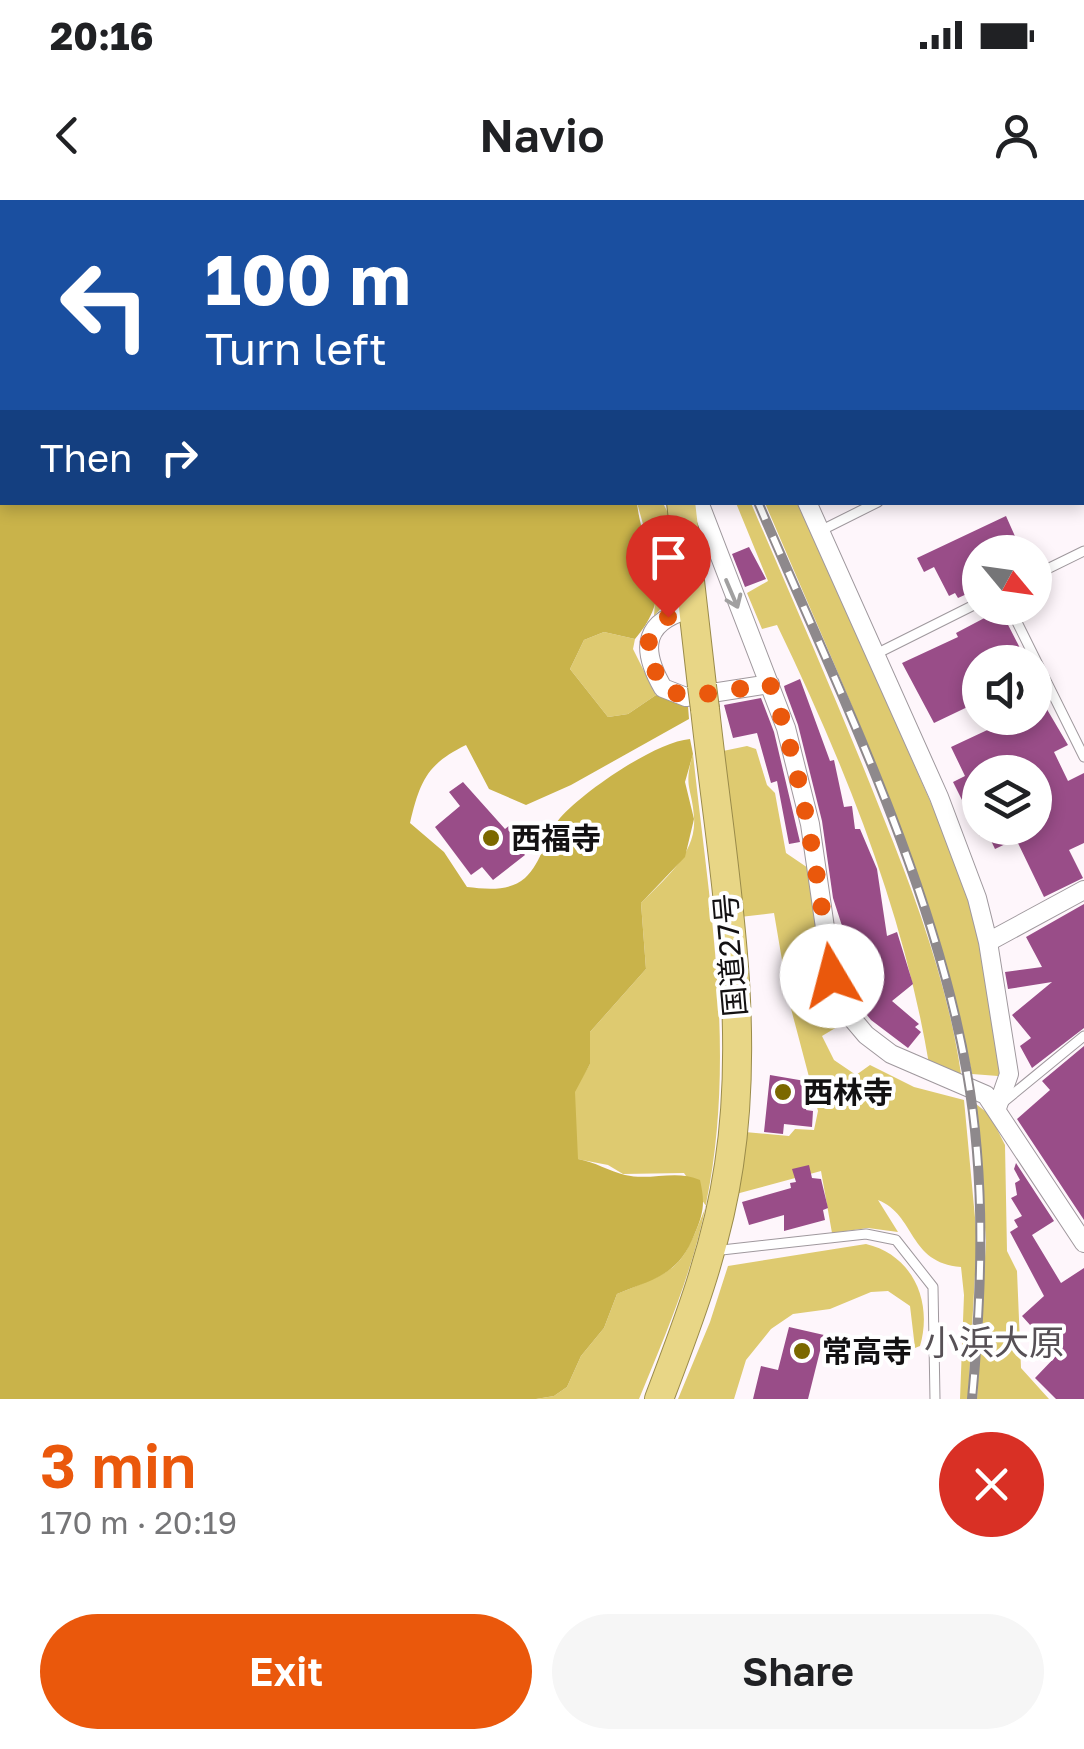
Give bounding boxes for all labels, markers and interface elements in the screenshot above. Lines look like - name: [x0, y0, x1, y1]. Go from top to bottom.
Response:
- text: 20:16: [50, 13, 154, 58]
- icon: back: [40, 108, 95, 163]
- text: Navio: [480, 108, 604, 162]
- icon: person: [989, 108, 1044, 163]
- text: 100 m: [205, 236, 411, 320]
- icon: left: [40, 240, 170, 370]
- text: Turn left: [205, 321, 387, 375]
- icon: right: [152, 430, 207, 485]
- text: Then: [40, 435, 132, 480]
- pin: [626, 515, 711, 618]
- icon: arrive: [641, 530, 696, 585]
- north arrow: [962, 535, 1052, 625]
- map controls: [962, 535, 1052, 845]
- one-way arrow: [725, 578, 743, 609]
- button: sound: [962, 645, 1052, 735]
- button: layers: [962, 755, 1052, 845]
- place label: 西福寺: [511, 820, 601, 856]
- marker: 西福寺: [480, 827, 502, 849]
- street label: 国道27号: [707, 892, 753, 1018]
- position arrow: [780, 924, 884, 1028]
- place label: 西林寺: [803, 1074, 893, 1110]
- marker: 西林寺: [772, 1081, 794, 1103]
- district label: 小浜大原: [924, 1321, 1064, 1363]
- place label: 常高寺: [822, 1333, 912, 1369]
- marker: 常高寺: [791, 1340, 813, 1362]
- text: 3 min: [40, 1429, 196, 1501]
- button: close: [939, 1432, 1044, 1537]
- text: 170 m · 20:19: [40, 1503, 237, 1541]
- button: Exit: [40, 1614, 532, 1729]
- button: Share: [552, 1614, 1044, 1729]

